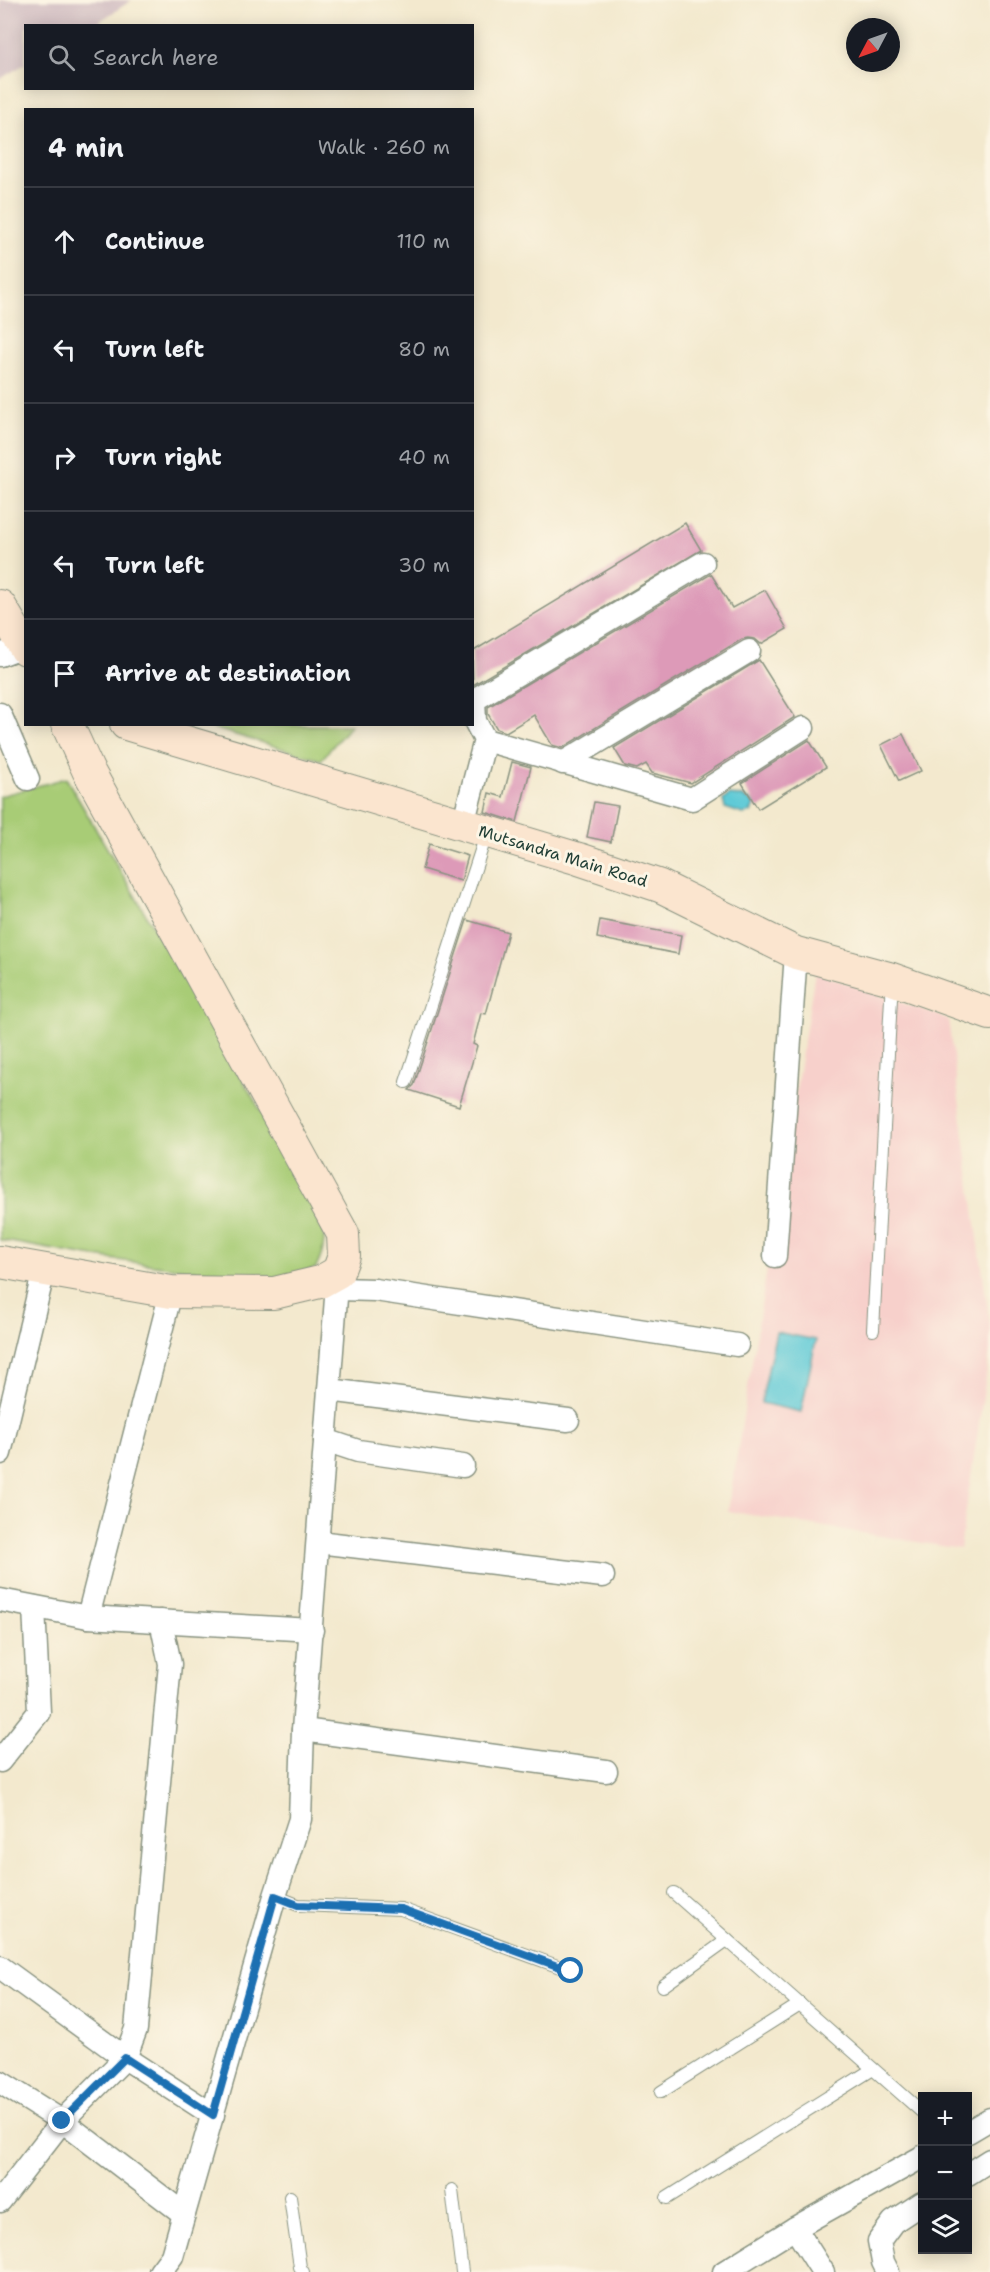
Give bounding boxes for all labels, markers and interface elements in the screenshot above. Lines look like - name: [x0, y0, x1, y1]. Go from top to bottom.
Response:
- north arrow: [846, 18, 900, 72]
- search box: [24, 24, 474, 90]
- icon: search: [45, 41, 78, 74]
- text: Search here: [93, 43, 219, 72]
- text: 4 min: [48, 130, 124, 165]
- text: Walk · 260 m: [318, 134, 450, 160]
- icon: ahead: [48, 225, 81, 258]
- text: Continue: [105, 227, 205, 256]
- text: 110 m: [396, 228, 450, 254]
- icon: left: [48, 333, 81, 366]
- text: Turn left: [105, 335, 204, 364]
- text: 80 m: [398, 336, 450, 362]
- icon: right: [48, 441, 81, 474]
- text: Turn right: [105, 443, 222, 472]
- text: 40 m: [398, 444, 450, 470]
- icon: left: [48, 549, 81, 582]
- text: Turn left: [105, 551, 204, 580]
- text: 30 m: [398, 552, 450, 578]
- icon: arrive: [48, 657, 81, 690]
- text: Arrive at destination: [105, 659, 351, 688]
- street label: Mutsandra Main Road: [476, 820, 650, 892]
- route start: [557, 1957, 583, 1983]
- map controls: [918, 2092, 972, 2254]
- button: +: [918, 2092, 972, 2146]
- route end: [48, 2107, 74, 2133]
- button: −: [918, 2146, 972, 2200]
- button: layers: [918, 2200, 972, 2254]

